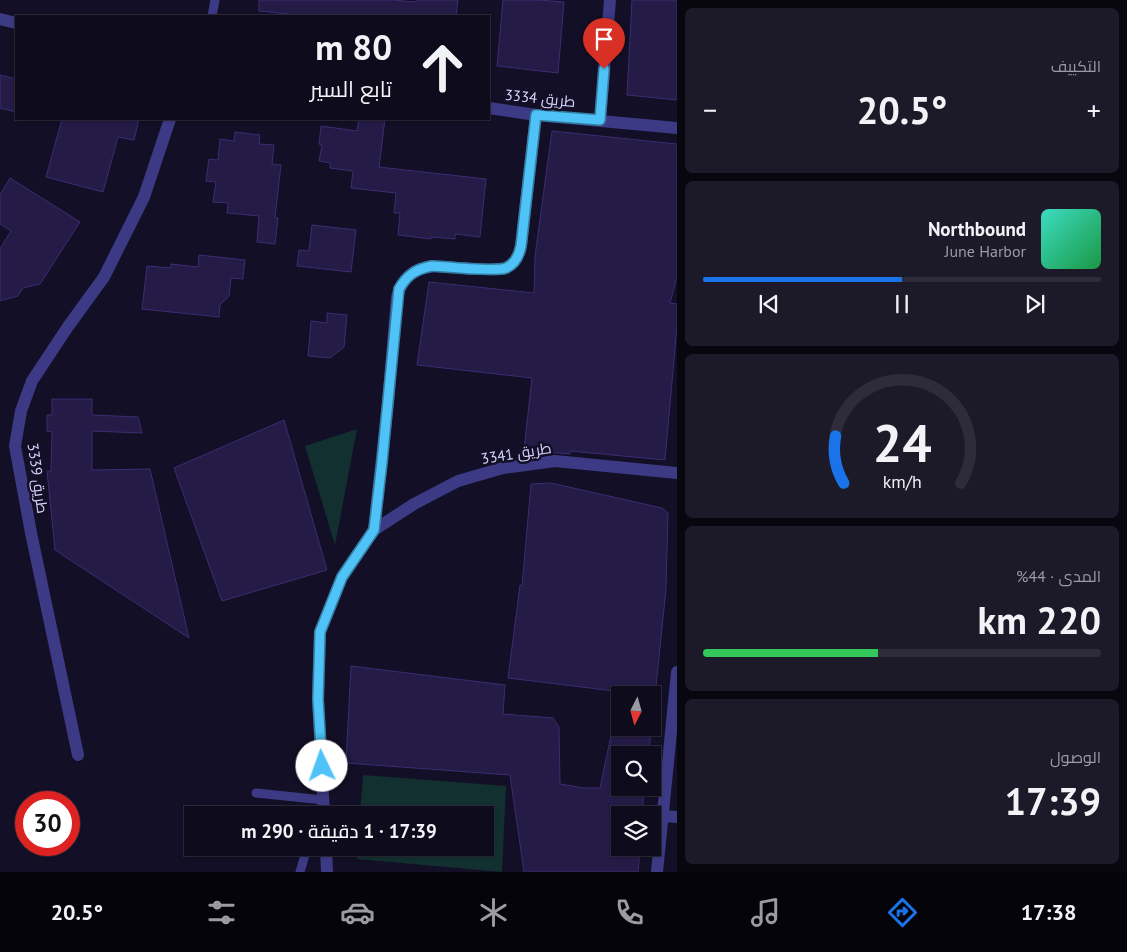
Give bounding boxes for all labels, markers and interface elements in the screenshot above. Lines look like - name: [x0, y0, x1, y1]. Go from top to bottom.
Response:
- pin: [583, 18, 625, 69]
- text: 80 m: [315, 24, 392, 70]
- icon: arrive: [590, 25, 618, 53]
- icon: ahead: [410, 35, 475, 100]
- text: التكييف: [1051, 56, 1101, 76]
- text: تابع السير: [310, 75, 392, 103]
- street label: طريق 3334: [504, 85, 576, 112]
- text: 20.5°: [857, 85, 947, 134]
- text: −: [703, 91, 717, 128]
- text: +: [1087, 91, 1101, 128]
- text: Northbound: [928, 217, 1026, 241]
- text: June Harbor: [945, 241, 1026, 261]
- icon: previous: [755, 290, 783, 318]
- icon: pause: [888, 290, 916, 318]
- icon: next: [1021, 290, 1049, 318]
- text: 24: [873, 409, 931, 476]
- street label: طريق 3341: [479, 438, 553, 469]
- street label: طريق 3339: [23, 442, 52, 515]
- text: km/h: [882, 470, 922, 493]
- text: المدى · 44%: [1016, 566, 1101, 586]
- text: 220 km: [977, 595, 1101, 644]
- north arrow: [611, 686, 661, 736]
- map controls: [611, 686, 661, 856]
- position arrow: [295, 739, 347, 791]
- button: search: [611, 746, 661, 796]
- text: الوصول: [1050, 747, 1101, 767]
- text: 17:39: [1005, 776, 1101, 825]
- speed limit sign: 30: [15, 791, 80, 856]
- button: layers: [611, 806, 661, 856]
- text: 17:39 · 1 دقيقة · 290 m: [241, 819, 437, 843]
- icon: filters: [204, 895, 239, 930]
- icon: car: [340, 895, 375, 930]
- icon: climate: [476, 895, 511, 930]
- icon: phone: [612, 895, 647, 930]
- icon: music: [748, 895, 783, 930]
- icon: directions: [885, 895, 920, 930]
- text: 20.5°: [51, 898, 103, 926]
- text: 17:38: [1021, 898, 1076, 926]

